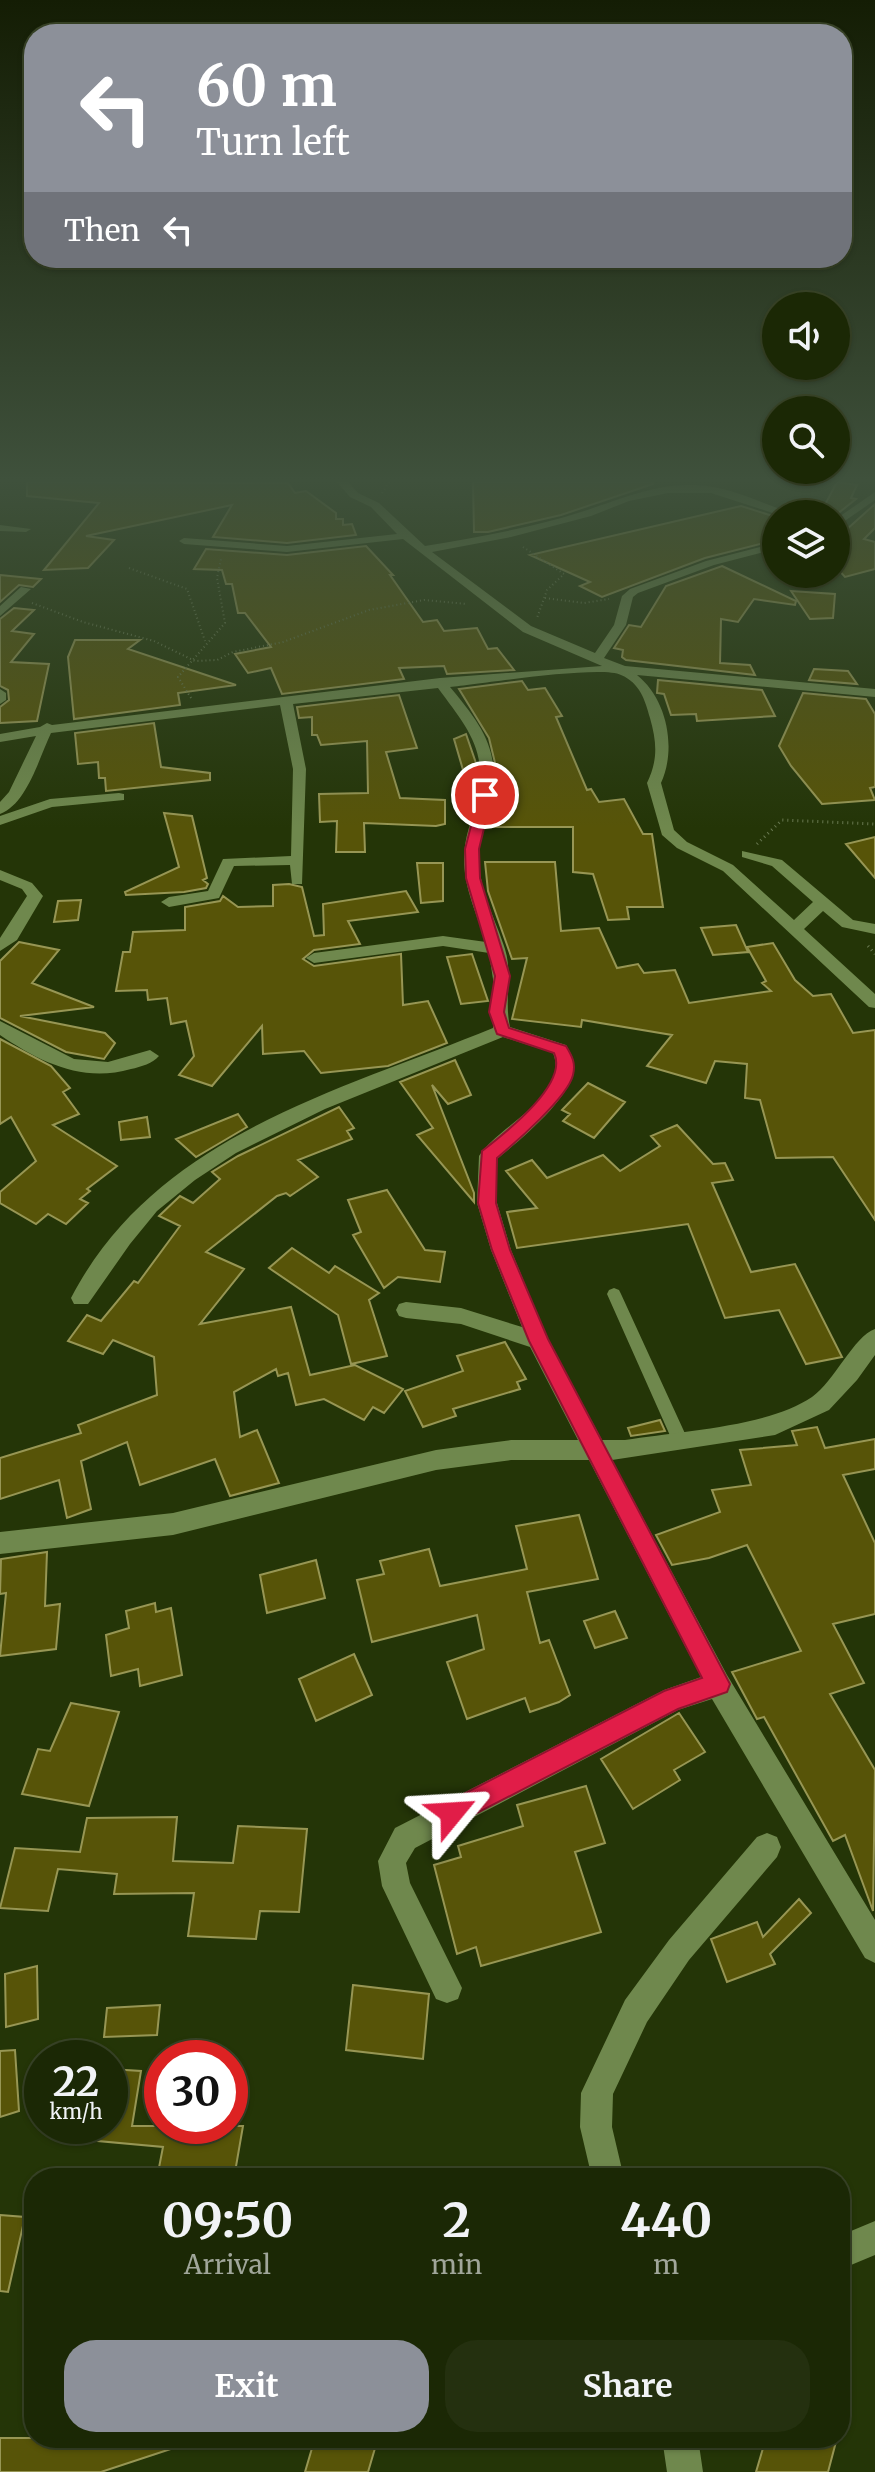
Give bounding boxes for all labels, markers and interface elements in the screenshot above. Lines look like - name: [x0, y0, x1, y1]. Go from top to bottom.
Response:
- text: 60 m: [196, 51, 337, 121]
- icon: left: [64, 56, 168, 160]
- text: Turn left: [196, 120, 350, 165]
- icon: left: [156, 208, 200, 252]
- text: Then: [64, 211, 140, 249]
- map controls: [762, 292, 850, 588]
- button: sound: [762, 292, 850, 380]
- button: search: [762, 396, 850, 484]
- button: layers: [762, 500, 850, 588]
- pin: [451, 761, 519, 829]
- icon: arrive: [463, 773, 507, 817]
- position arrow: [410, 1771, 494, 1855]
- speed limit sign: 30: [144, 2040, 248, 2144]
- text: 22: [53, 2057, 99, 2107]
- text: km/h: [50, 2099, 102, 2124]
- text: 09:50: [162, 2190, 293, 2250]
- text: 2: [443, 2190, 471, 2250]
- text: 440: [620, 2190, 712, 2250]
- text: Arrival: [184, 2248, 271, 2281]
- text: min: [431, 2248, 482, 2281]
- text: m: [653, 2248, 679, 2281]
- button: Exit: [64, 2340, 429, 2432]
- button: Share: [445, 2340, 810, 2432]

